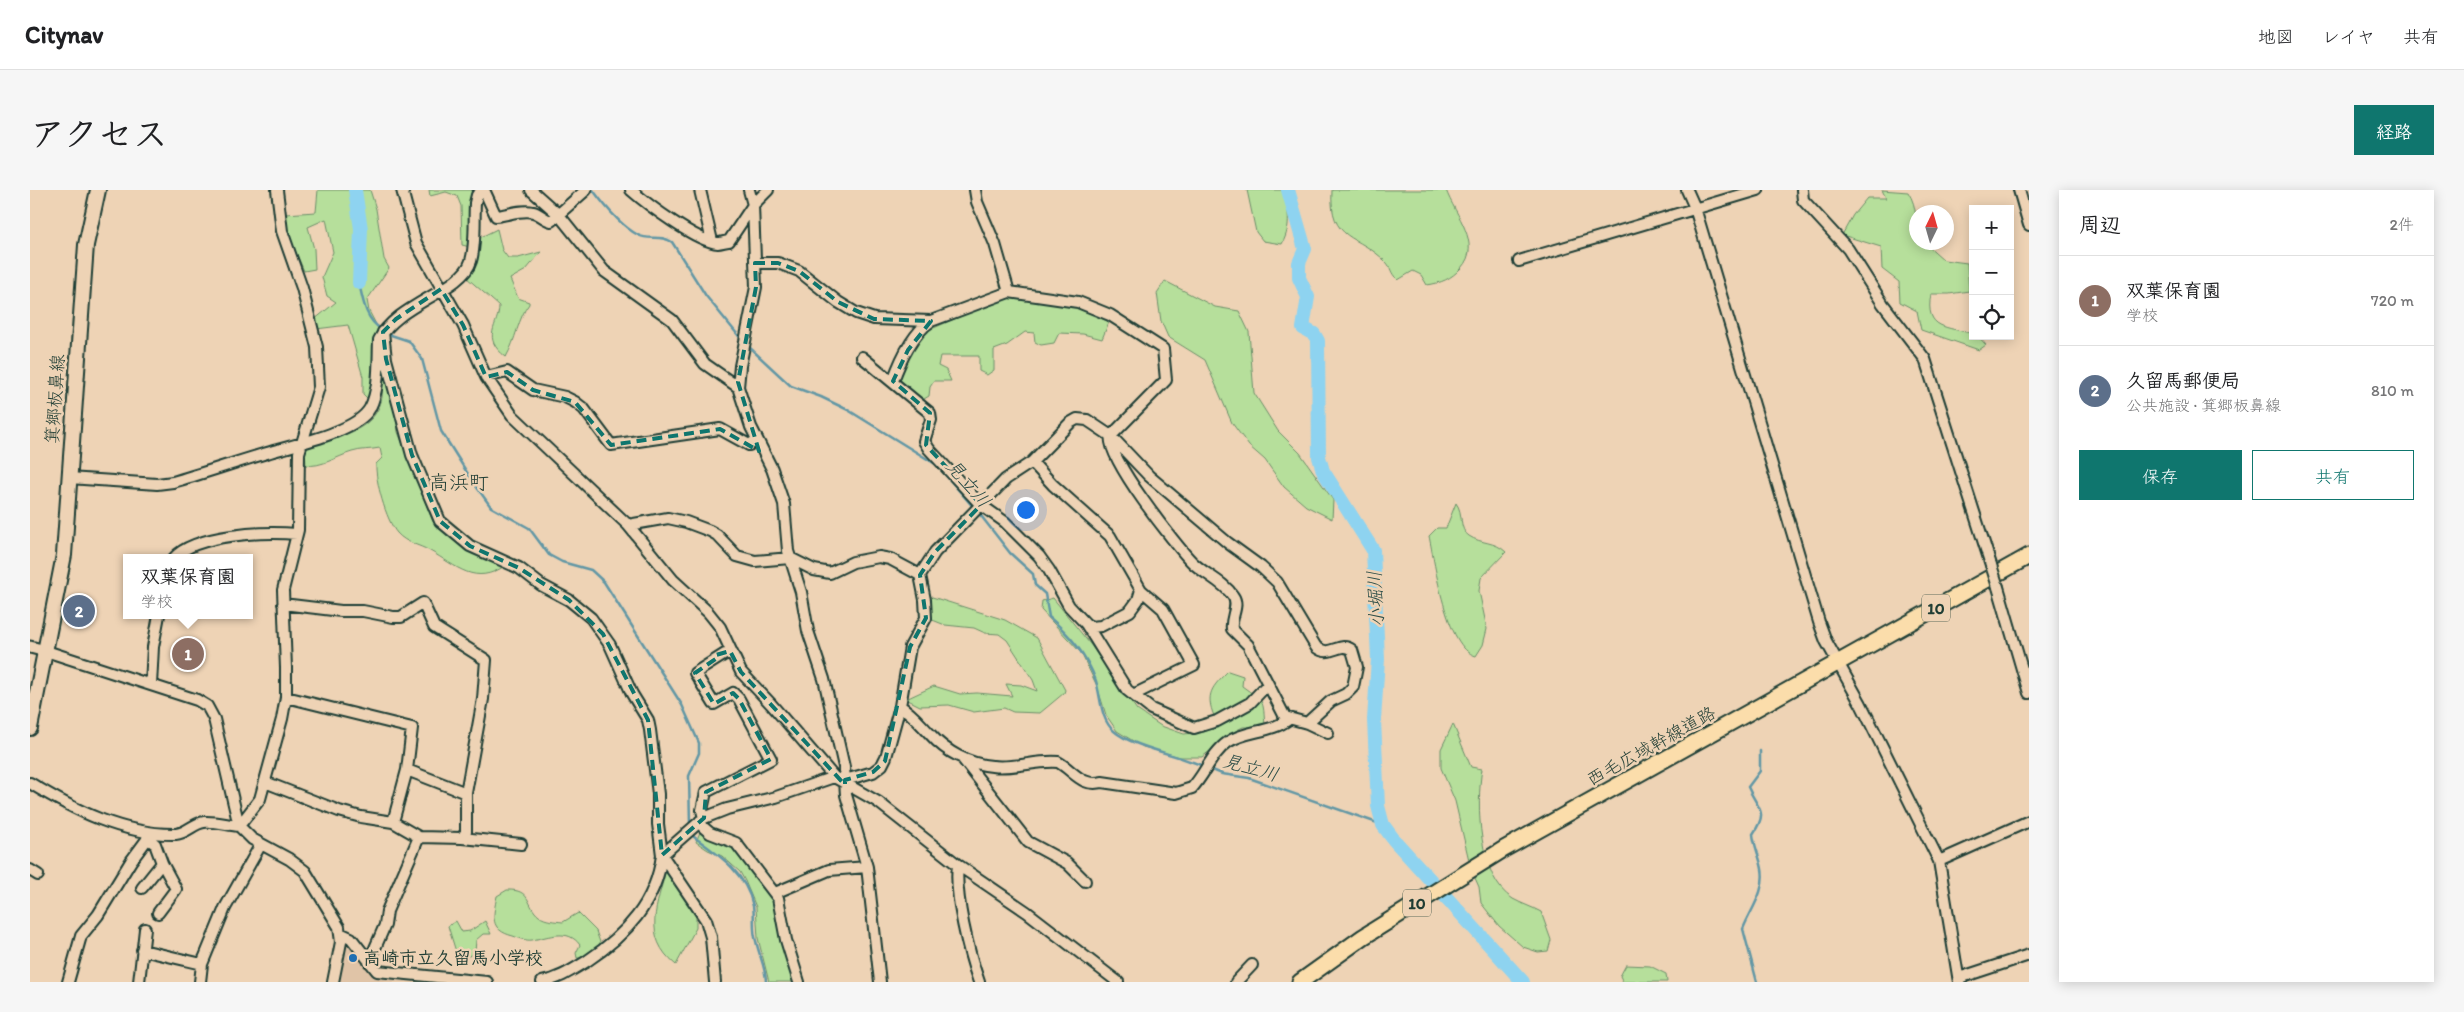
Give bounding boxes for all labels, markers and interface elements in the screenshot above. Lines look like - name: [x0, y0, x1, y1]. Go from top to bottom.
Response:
- text: Citynav: [25, 20, 103, 49]
- text: 地図: [2258, 26, 2294, 48]
- text: レイヤ: [2322, 26, 2375, 48]
- text: 共有: [2403, 26, 2439, 48]
- button: 経路: [2354, 105, 2434, 155]
- text: アクセス: [30, 113, 168, 155]
- north arrow: [1909, 205, 1954, 250]
- map controls: [1969, 205, 2014, 340]
- button: +: [1969, 205, 2014, 250]
- text: 周辺: [2079, 212, 2121, 237]
- text: 2件: [2390, 215, 2414, 234]
- button: −: [1969, 250, 2014, 295]
- text: 双葉保育園: [2126, 279, 2221, 302]
- text: 1: [2091, 291, 2099, 310]
- text: 720 m: [2371, 291, 2414, 310]
- button: locate: [1969, 295, 2014, 340]
- text: 学校: [2126, 306, 2158, 325]
- street label: 箕郷板鼻線: [41, 353, 69, 445]
- text: 久留馬郵便局: [2126, 369, 2240, 392]
- text: 2: [2091, 381, 2099, 400]
- text: 810 m: [2371, 381, 2414, 400]
- text: 公共施設 · 箕郷板鼻線: [2126, 396, 2281, 415]
- button: 保存: [2079, 450, 2242, 500]
- button: 共有: [2252, 450, 2414, 500]
- water label: 見立川: [941, 454, 996, 512]
- district label: 高浜町: [429, 470, 489, 494]
- your location: [1013, 497, 1039, 523]
- popup: [123, 554, 253, 619]
- text: 双葉保育園: [140, 565, 236, 588]
- water label: 小堀川: [1363, 570, 1388, 628]
- pin: 2: [63, 592, 95, 630]
- text: 学校: [140, 592, 173, 611]
- road number: 10: [1922, 594, 1950, 622]
- pin: 1: [172, 635, 204, 673]
- street label: 西毛広域幹線道路: [1583, 701, 1719, 791]
- water label: 見立川: [1220, 749, 1281, 786]
- road number: 10: [1403, 890, 1431, 916]
- place label: 高崎市立久留馬小学校: [363, 947, 543, 969]
- marker: 高崎市立久留馬小学校: [347, 952, 359, 964]

